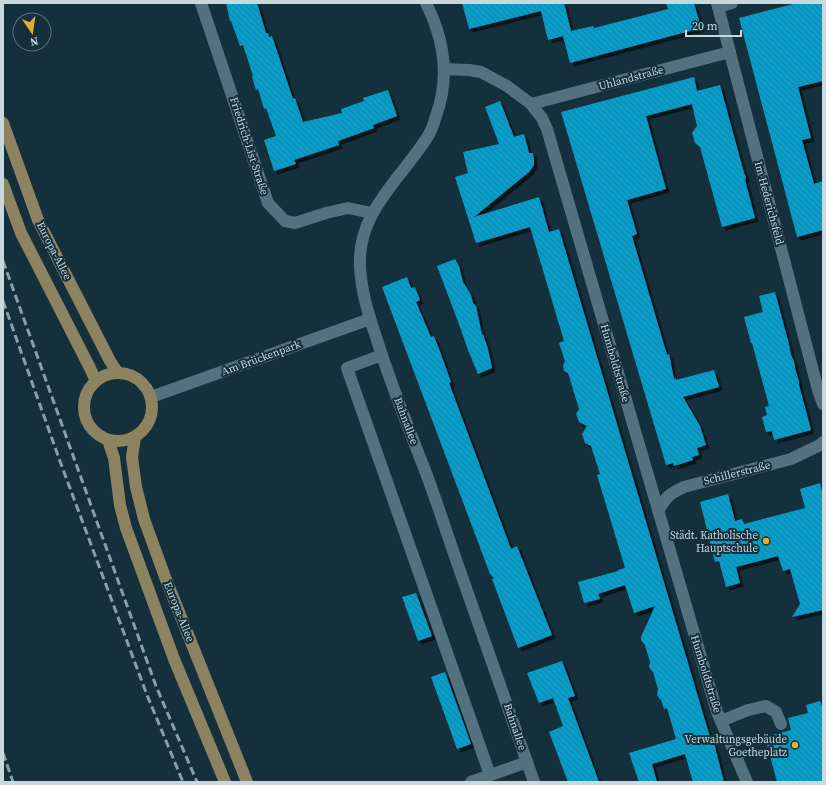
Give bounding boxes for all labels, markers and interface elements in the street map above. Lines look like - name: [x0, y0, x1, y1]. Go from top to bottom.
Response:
- north arrow: [12, 12, 52, 52]
- scale bar: [686, 12, 741, 38]
- text: 20 m: [692, 18, 718, 34]
- text: N: [29, 33, 40, 49]
- street label: Uhlandstraße: [597, 62, 666, 94]
- street label: Friedrich-List-Straße: [226, 95, 272, 197]
- street label: Im Hederichsfeld: [751, 160, 788, 247]
- street label: Europa-Allee: [33, 219, 75, 283]
- street label: Humboldtstraße: [597, 322, 633, 404]
- street label: Am Brückenpark: [219, 336, 304, 379]
- street label: Bahnallee: [390, 395, 422, 447]
- street label: Schillerstraße: [702, 457, 772, 489]
- place label: Städt. Katholische Hauptschule: [670, 528, 758, 556]
- marker: Städt. Katholische Hauptschule: [761, 536, 771, 546]
- street label: Europa-Allee: [160, 580, 198, 645]
- street label: Humboldtstraße: [687, 633, 725, 715]
- street label: Bahnallee: [500, 701, 530, 753]
- place label: Verwaltungsgebäude Goetheplatz: [685, 732, 787, 760]
- marker: Verwaltungsgebäude Goetheplatz: [790, 740, 800, 750]

